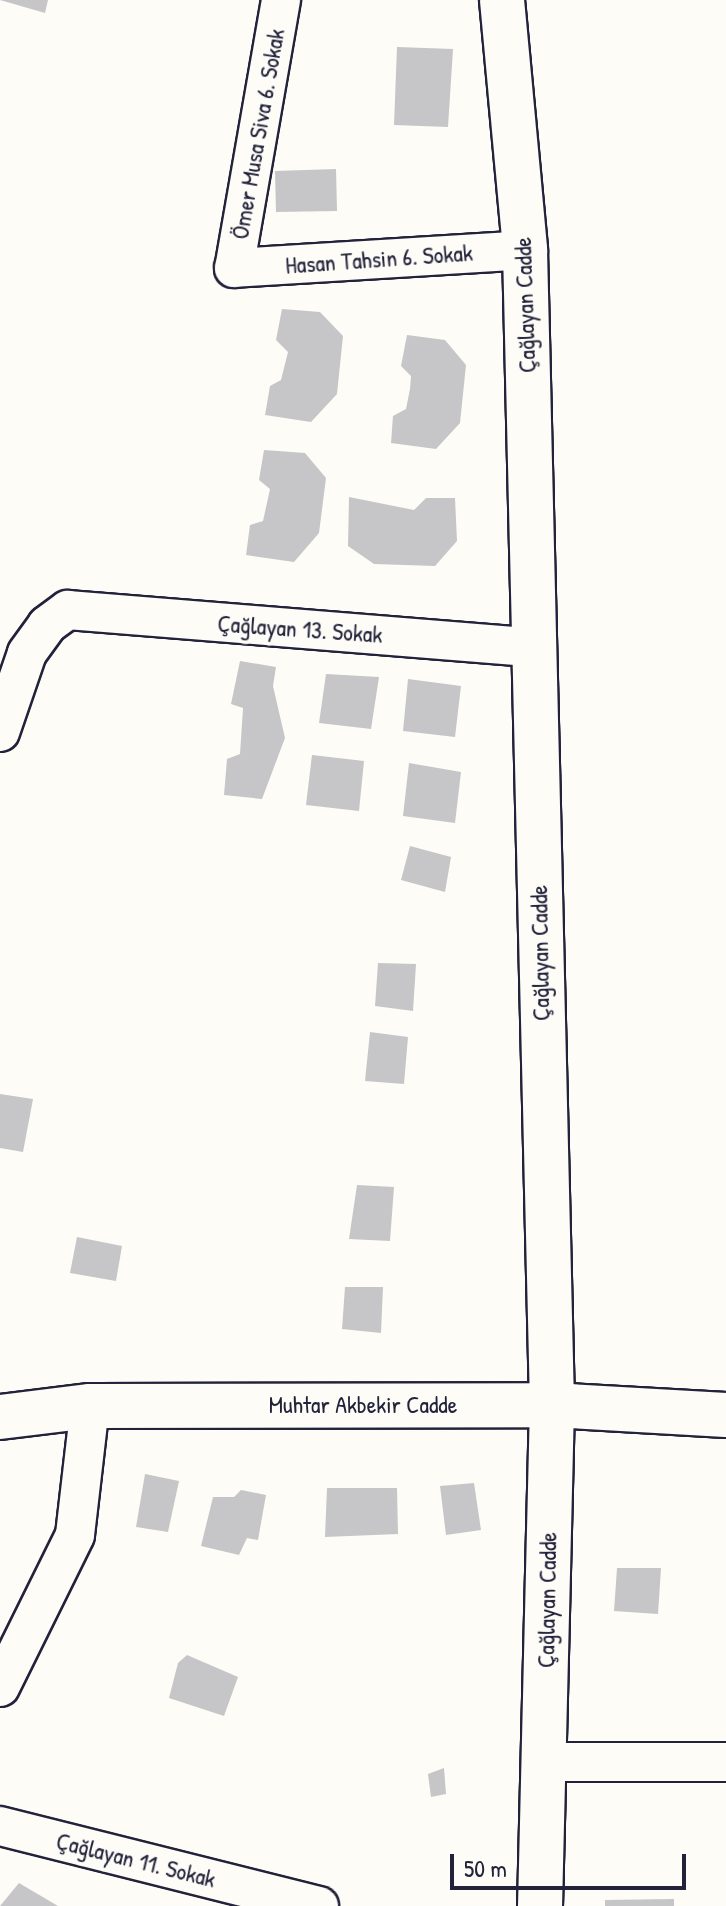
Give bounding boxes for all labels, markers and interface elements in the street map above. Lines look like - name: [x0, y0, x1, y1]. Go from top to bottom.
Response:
- street label: Ömer Musa Siva 6. Sokak: [225, 27, 291, 241]
- street label: Çağlayan Cadde: [508, 237, 542, 373]
- street label: Hasan Tahsin 6. Sokak: [284, 238, 474, 280]
- street label: Çağlayan 13. Sokak: [217, 609, 383, 649]
- street label: Çağlayan Cadde: [524, 885, 556, 1021]
- street label: Muhtar Akbekir Cadde: [269, 1391, 457, 1419]
- street label: Çağlayan Cadde: [531, 1532, 563, 1668]
- street label: Çağlayan 11. Sokak: [53, 1826, 219, 1894]
- scale bar: [454, 1838, 690, 1888]
- text: 50 m: [464, 1852, 507, 1884]

